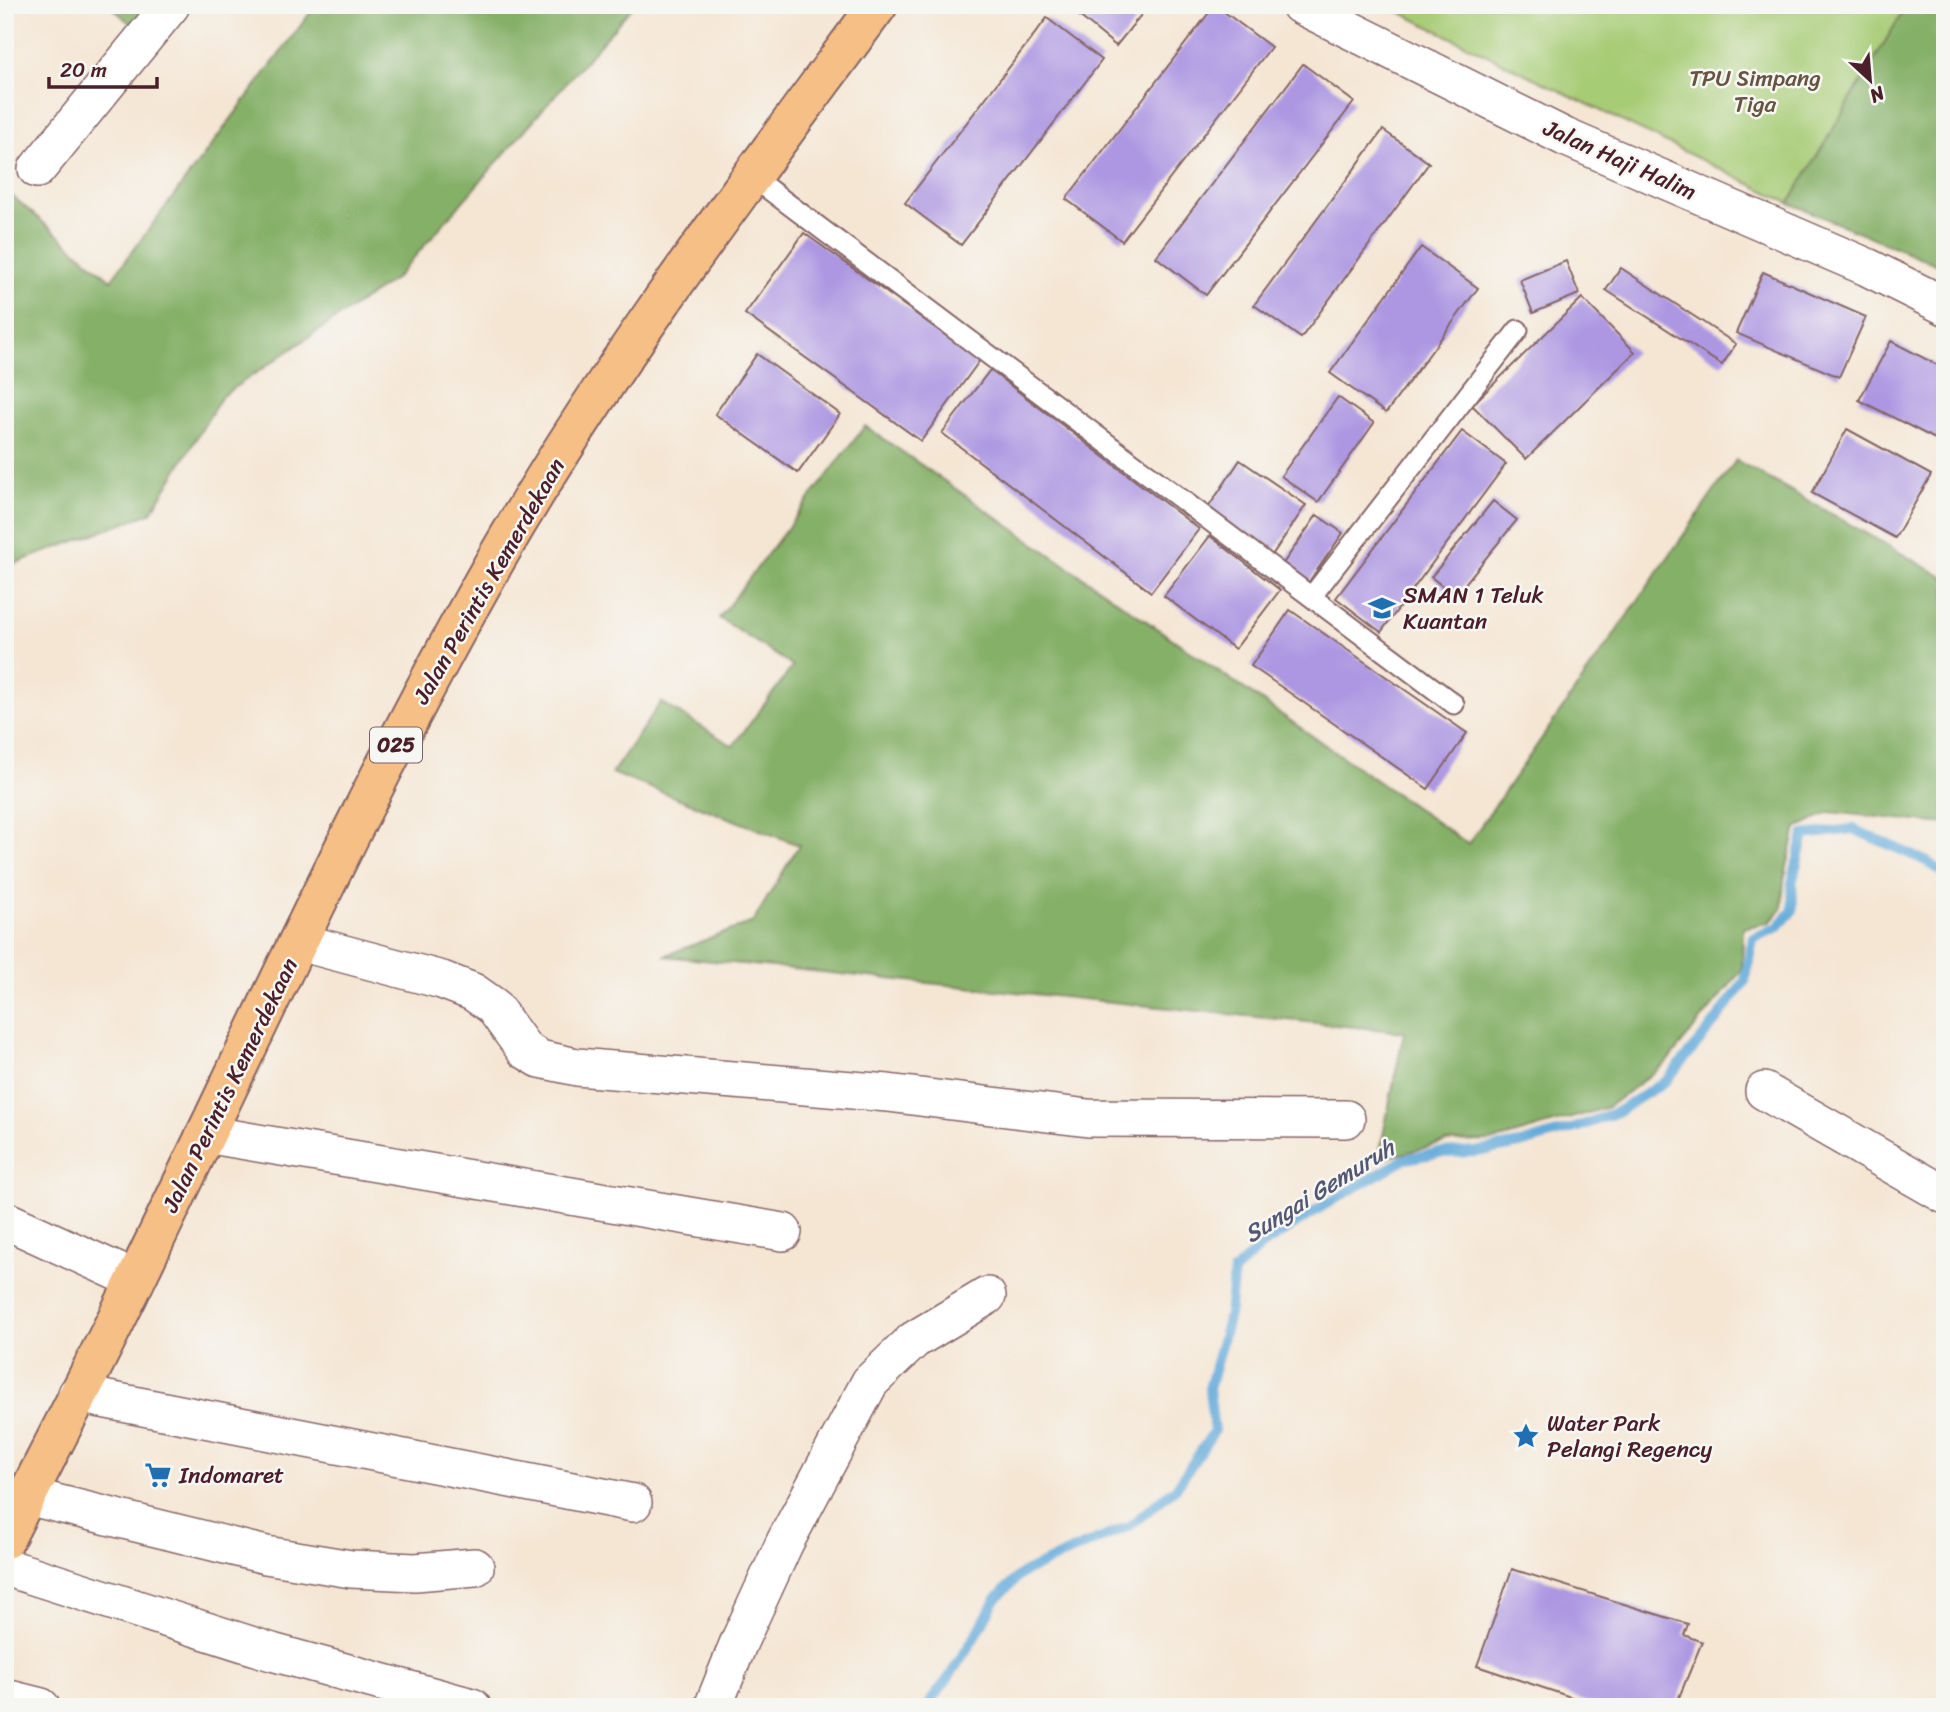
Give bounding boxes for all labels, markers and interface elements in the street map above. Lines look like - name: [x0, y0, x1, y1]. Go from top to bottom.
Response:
- scale bar: [49, 46, 158, 90]
- north arrow: [1834, 46, 1904, 116]
- text: 20 m: [60, 51, 107, 89]
- park label: TPU Simpang Tiga: [1689, 58, 1821, 125]
- text: N: [1863, 77, 1891, 113]
- street label: Jalan Haji Halim: [1536, 107, 1703, 212]
- street label: Jalan Perintis Kemerdekaan: [401, 450, 577, 713]
- place label: SMAN 1 Teluk Kuantan: [1403, 575, 1544, 642]
- school or university icon: SMAN 1 Teluk Kuantan: [1367, 593, 1397, 623]
- road number: 025: [370, 728, 422, 762]
- street label: Jalan Perintis Kemerdekaan: [150, 951, 310, 1220]
- water label: Sungai Gemuruh: [1235, 1126, 1405, 1254]
- place label: Water Park Pelangi Regency: [1547, 1403, 1712, 1470]
- place icon: Water Park Pelangi Regency: [1511, 1421, 1541, 1451]
- place label: Indomaret: [178, 1455, 284, 1496]
- supermarket icon: Indomaret: [143, 1460, 173, 1490]

